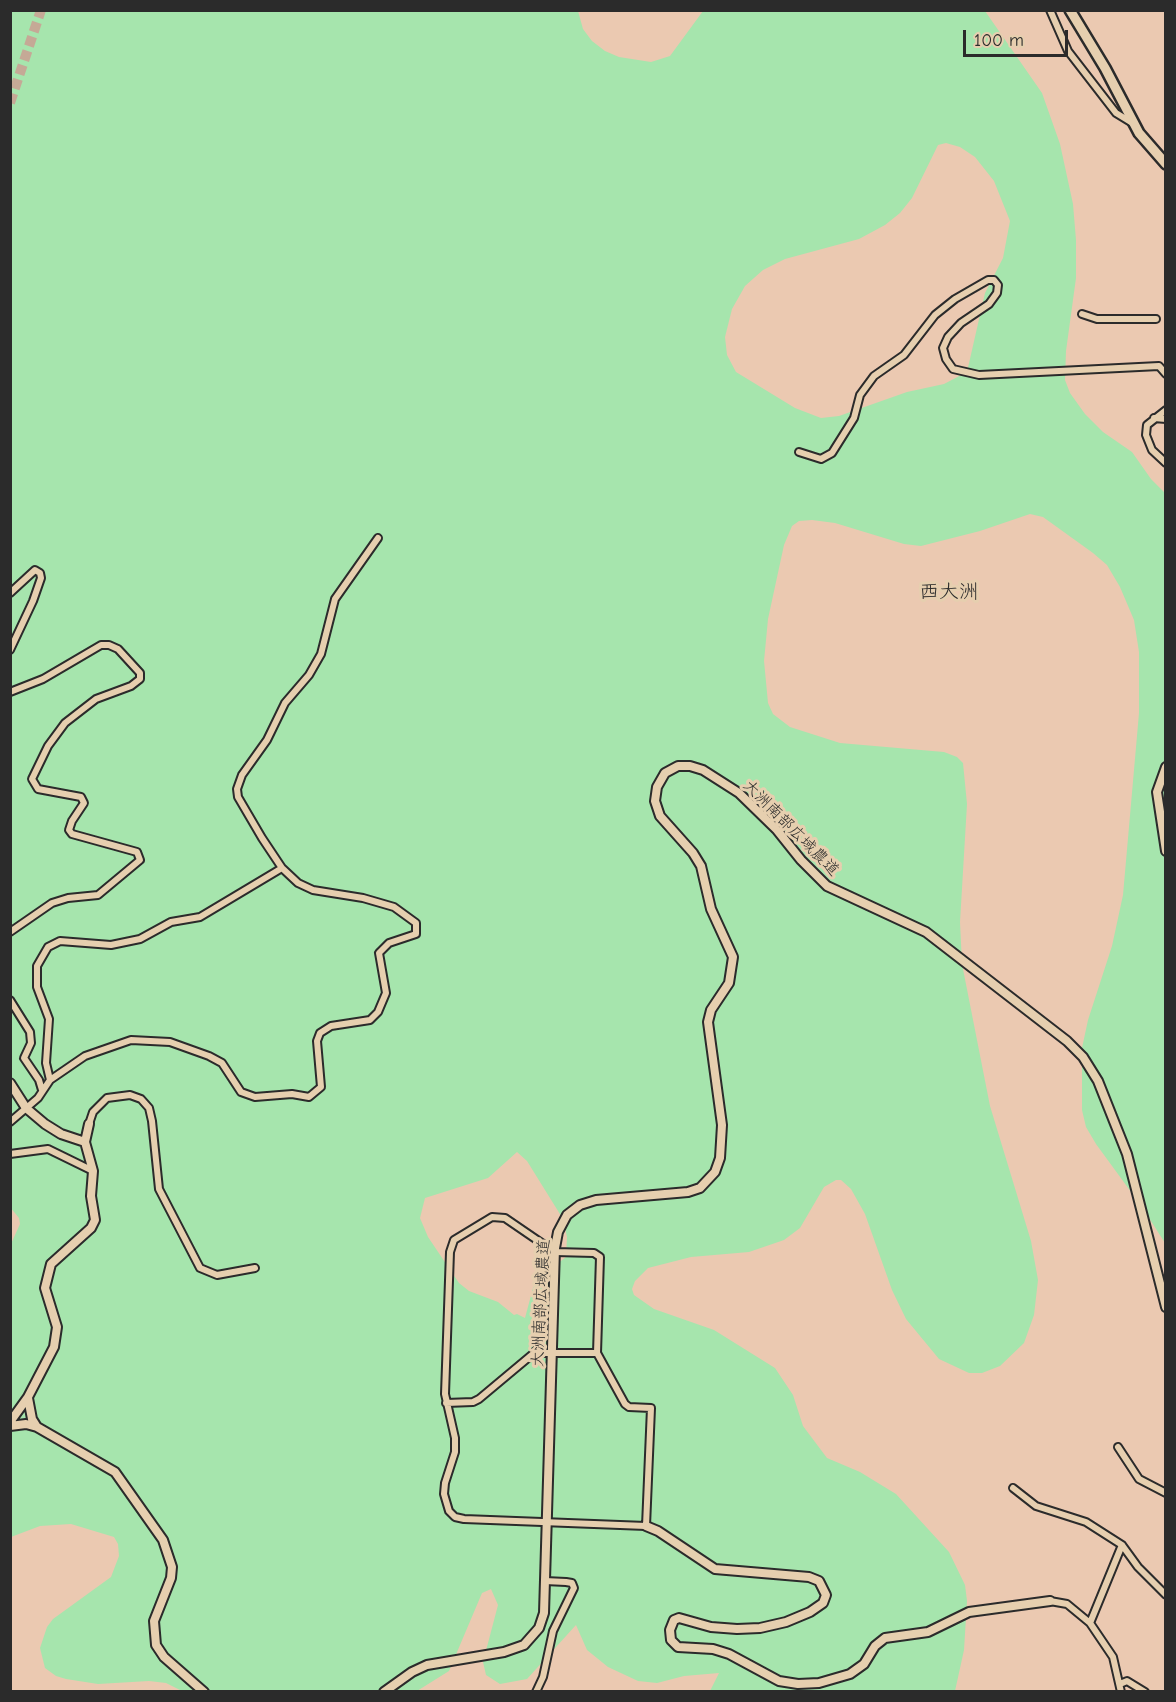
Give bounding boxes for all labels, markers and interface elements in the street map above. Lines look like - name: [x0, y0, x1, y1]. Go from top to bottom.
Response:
- scale bar: [966, 18, 1071, 56]
- text: 100 m: [974, 30, 1024, 51]
- district label: 西大洲: [919, 580, 979, 604]
- street label: 大洲南部広域農道: [739, 776, 843, 880]
- street label: 大洲南部広域農道: [528, 1239, 554, 1367]

